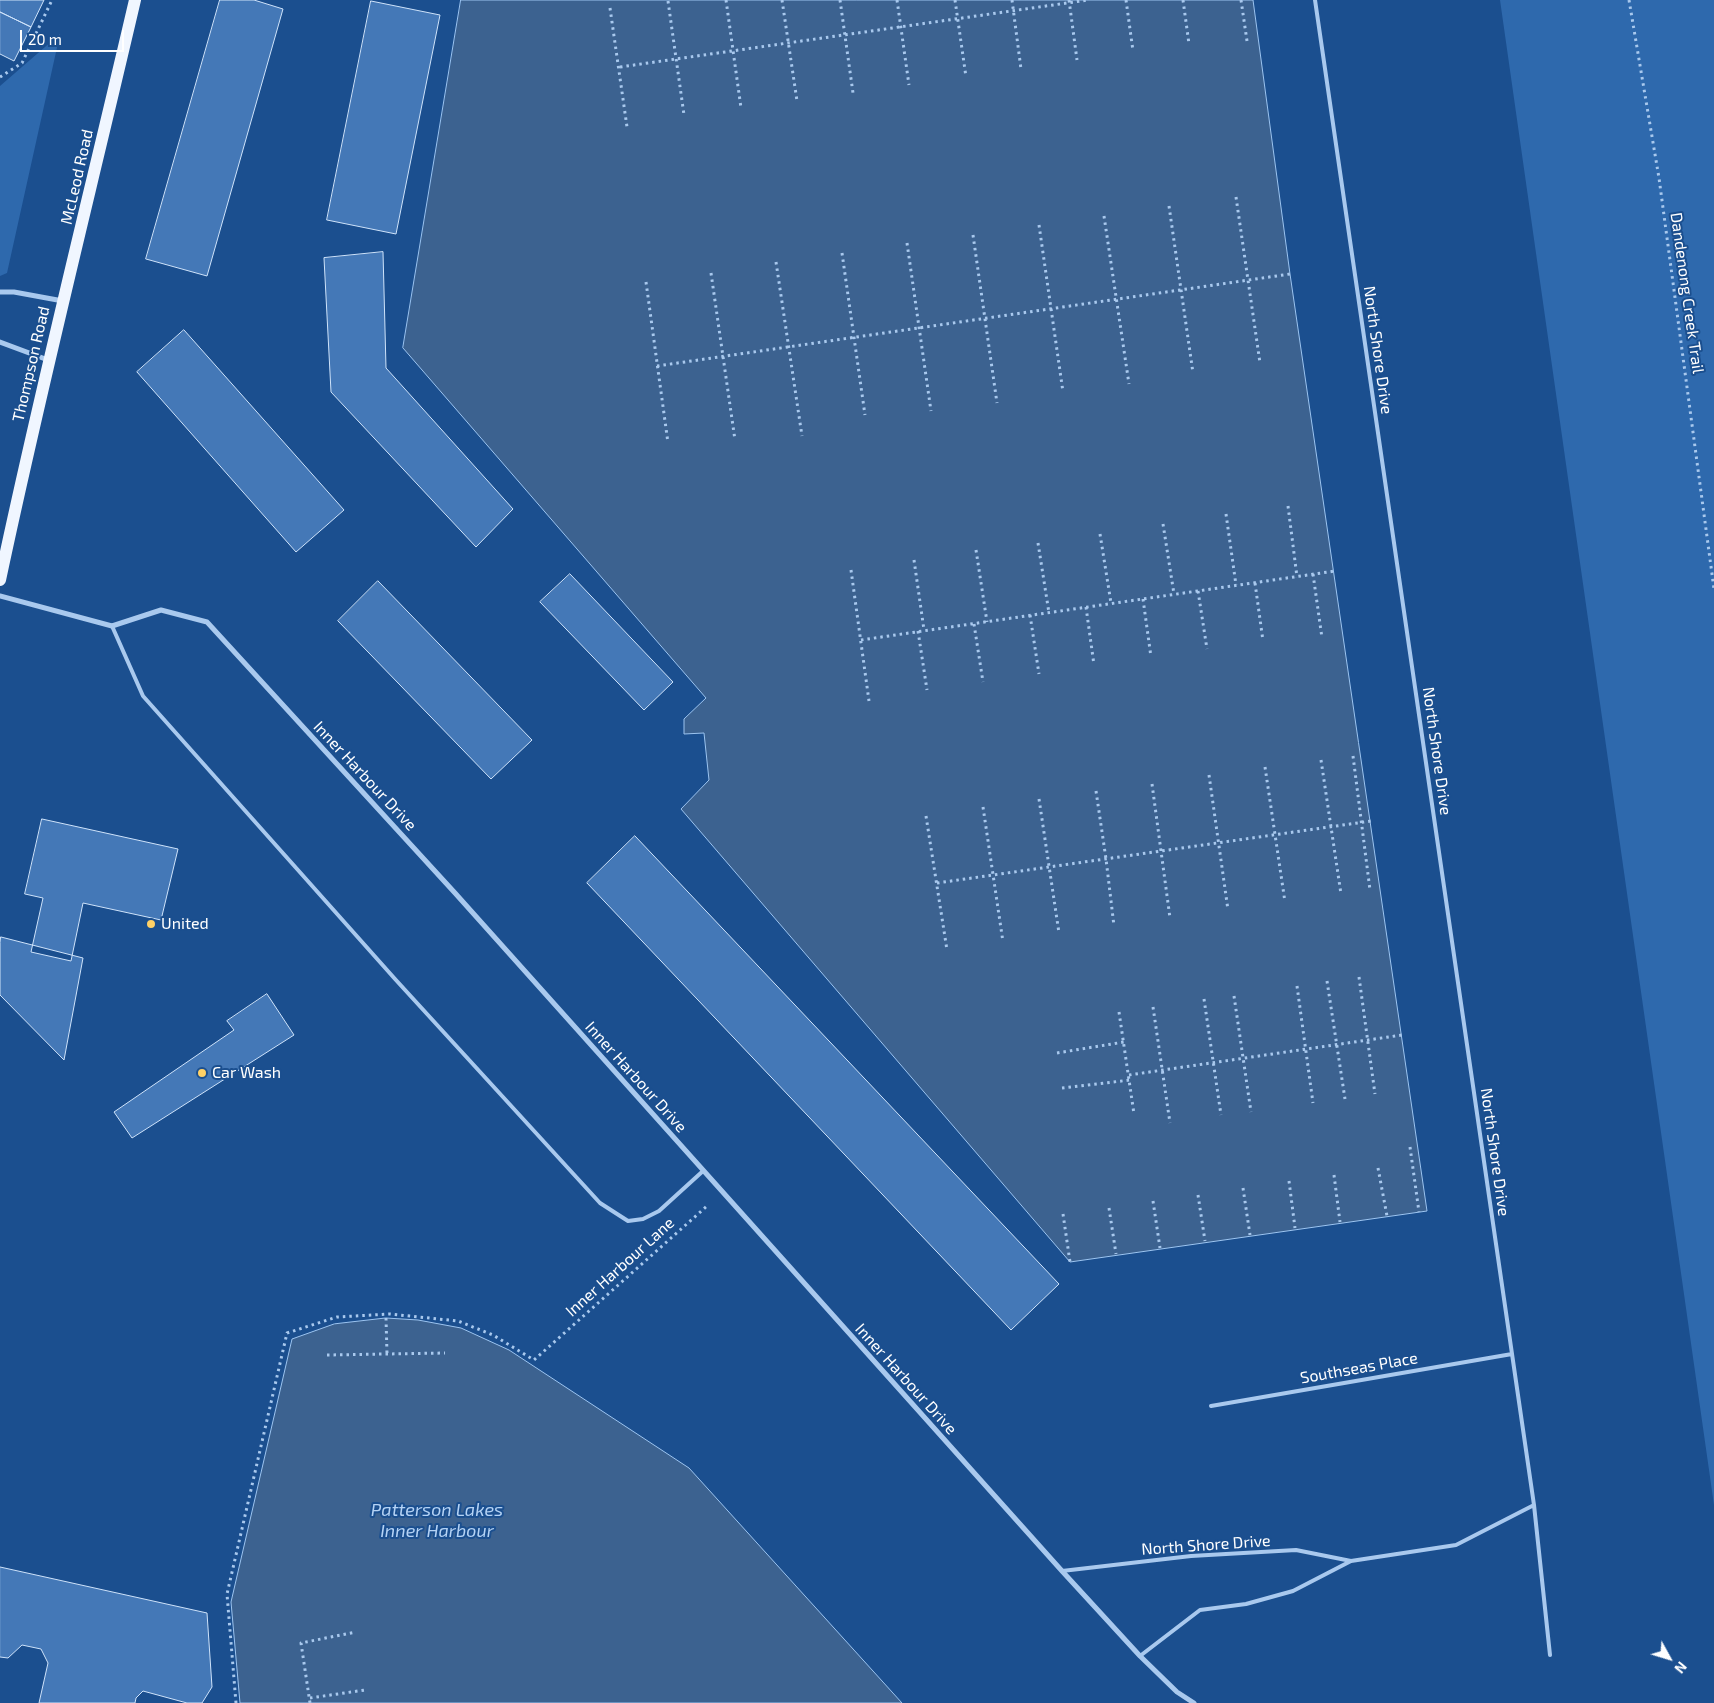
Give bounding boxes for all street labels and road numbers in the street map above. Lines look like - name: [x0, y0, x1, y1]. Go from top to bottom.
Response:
- street label: McLeod Road: [57, 127, 97, 227]
- street label: Dandenong Creek Trail: [1666, 211, 1708, 375]
- street label: North Shore Drive: [1359, 285, 1397, 415]
- street label: Thompson Road: [8, 304, 54, 424]
- street label: North Shore Drive: [1418, 686, 1456, 816]
- street label: Inner Harbour Drive: [309, 717, 421, 835]
- street label: Inner Harbour Drive: [581, 1018, 691, 1136]
- street label: North Shore Drive: [1476, 1087, 1514, 1217]
- street label: Inner Harbour Lane: [562, 1213, 678, 1321]
- street label: Inner Harbour Drive: [851, 1320, 961, 1438]
- street label: Southseas Place: [1299, 1348, 1419, 1388]
- street label: North Shore Drive: [1141, 1531, 1271, 1559]

